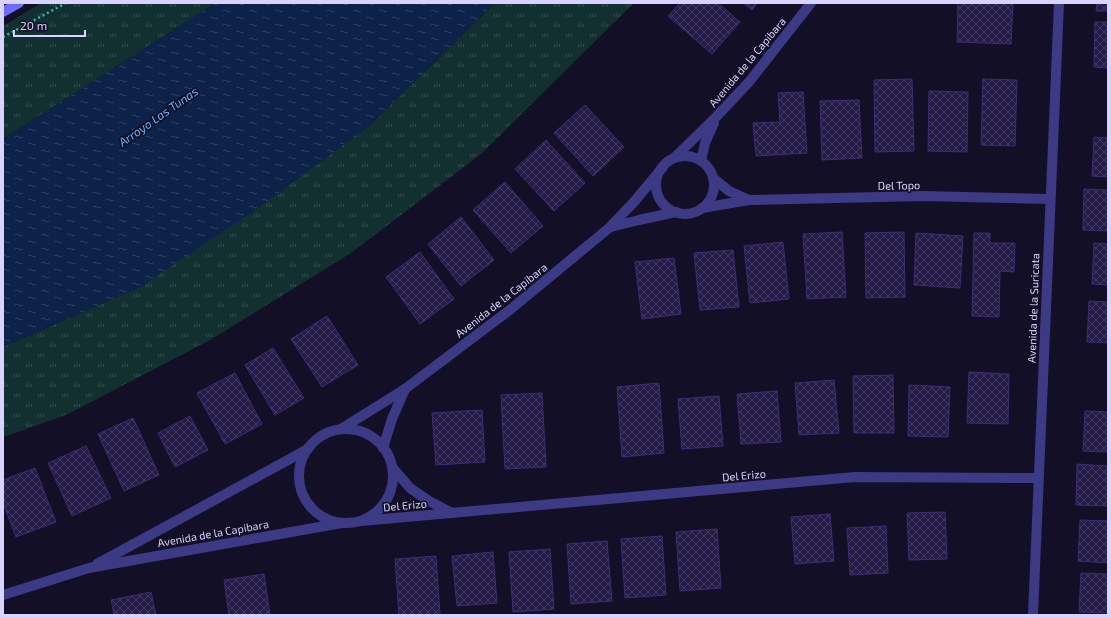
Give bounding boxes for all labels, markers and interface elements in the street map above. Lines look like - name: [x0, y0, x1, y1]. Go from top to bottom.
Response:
- scale bar: [14, 12, 85, 38]
- street label: Avenida de la Capibara: [706, 15, 788, 109]
- text: 20 m: [20, 18, 47, 32]
- water label: Arroyo Las Tunas: [115, 83, 201, 150]
- street label: Del Topo: [878, 178, 920, 192]
- street label: Avenida de la Suricata: [1025, 253, 1041, 363]
- street label: Avenida de la Capibara: [453, 260, 549, 340]
- street label: Del Erizo: [722, 467, 766, 483]
- street label: Del Erizo: [383, 497, 427, 513]
- street label: Avenida de la Capibara: [156, 517, 270, 549]

